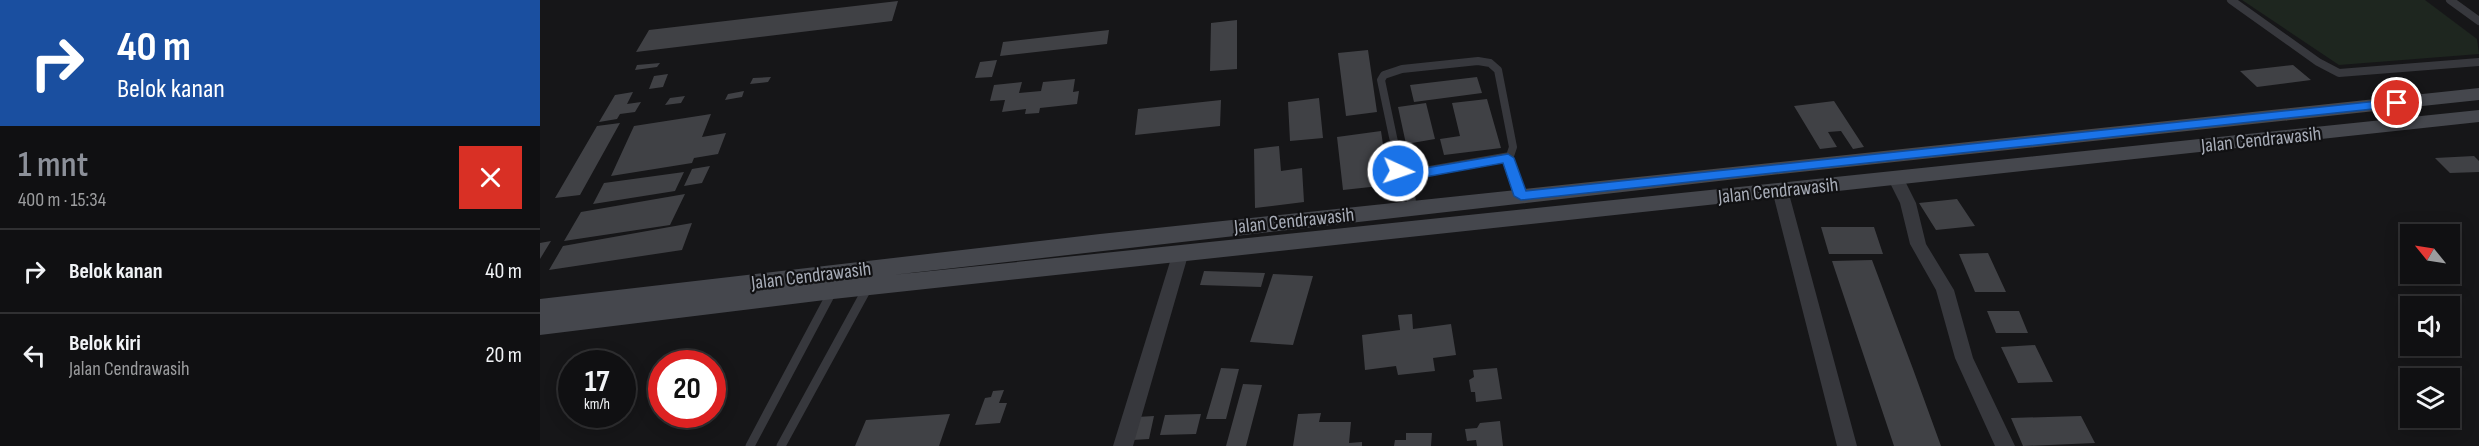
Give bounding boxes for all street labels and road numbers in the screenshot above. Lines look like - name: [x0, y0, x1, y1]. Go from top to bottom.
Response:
- street label: Jalan Cendrawasih: [2199, 122, 2322, 158]
- street label: Jalan Cendrawasih: [1716, 173, 1839, 209]
- street label: Jalan Cendrawasih: [1232, 203, 1355, 239]
- street label: Jalan Cendrawasih: [749, 257, 872, 295]

